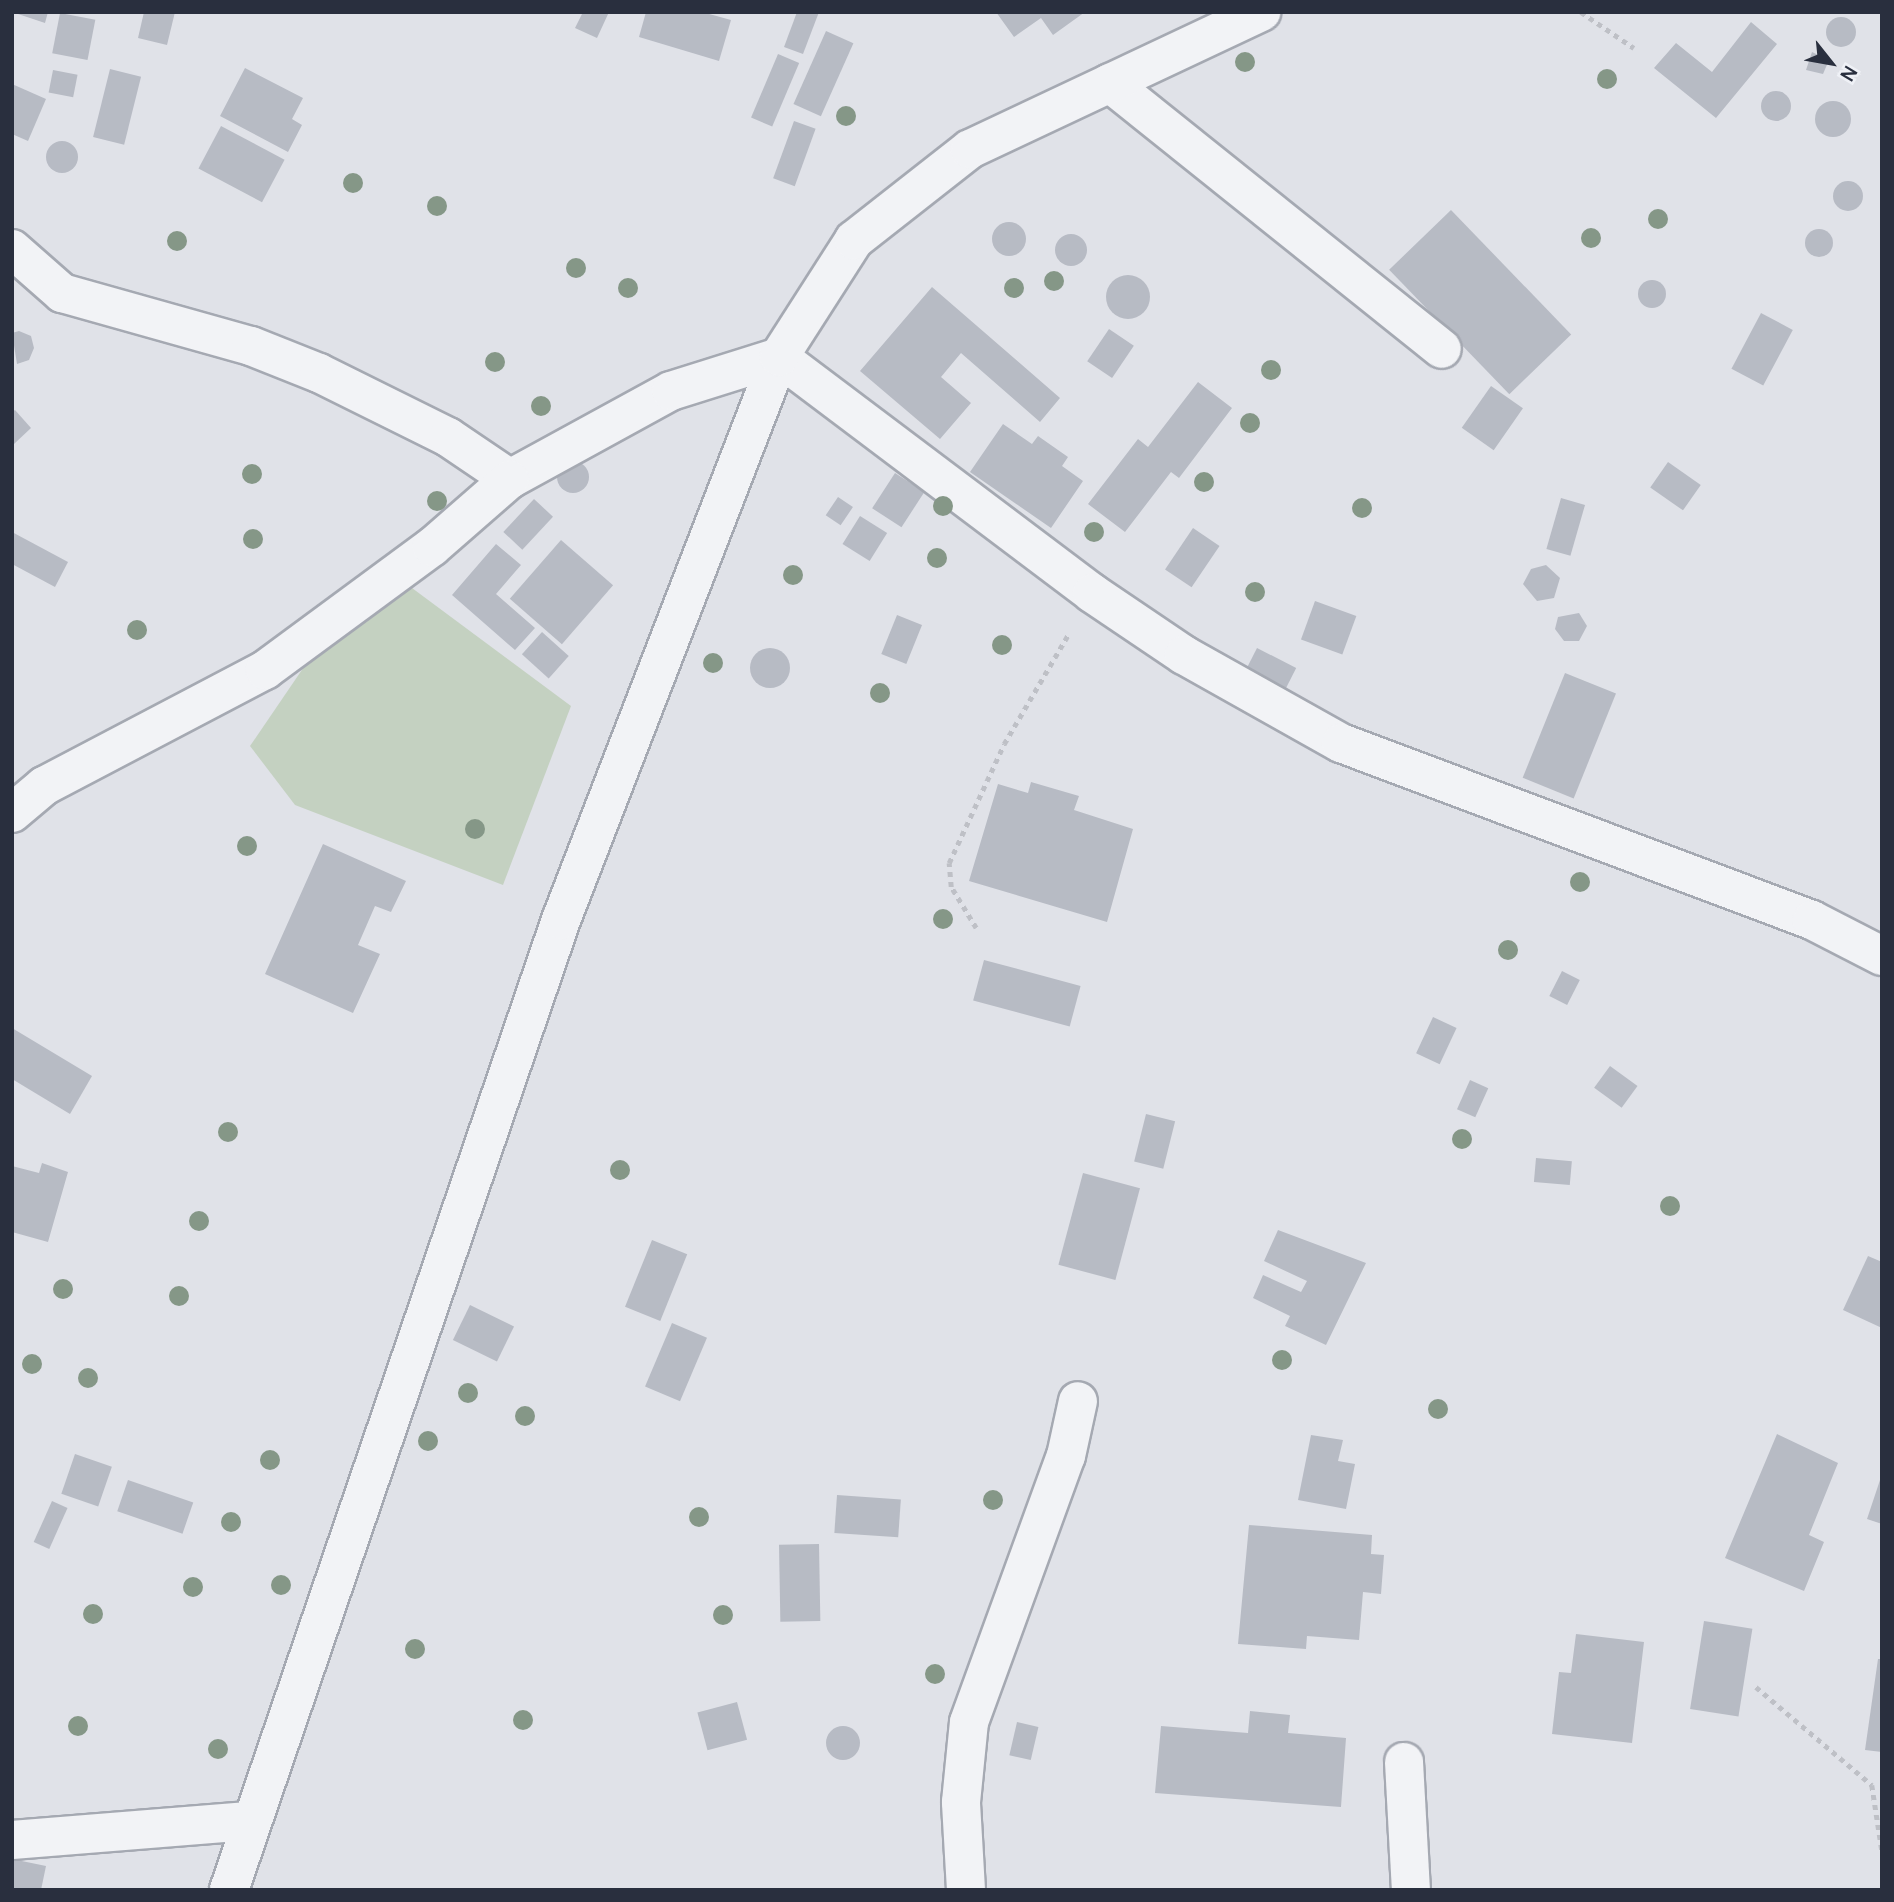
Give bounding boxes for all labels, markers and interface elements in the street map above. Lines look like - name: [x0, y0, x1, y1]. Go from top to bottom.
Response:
- north arrow: [1796, 28, 1866, 98]
- text: N: [1834, 61, 1864, 86]

